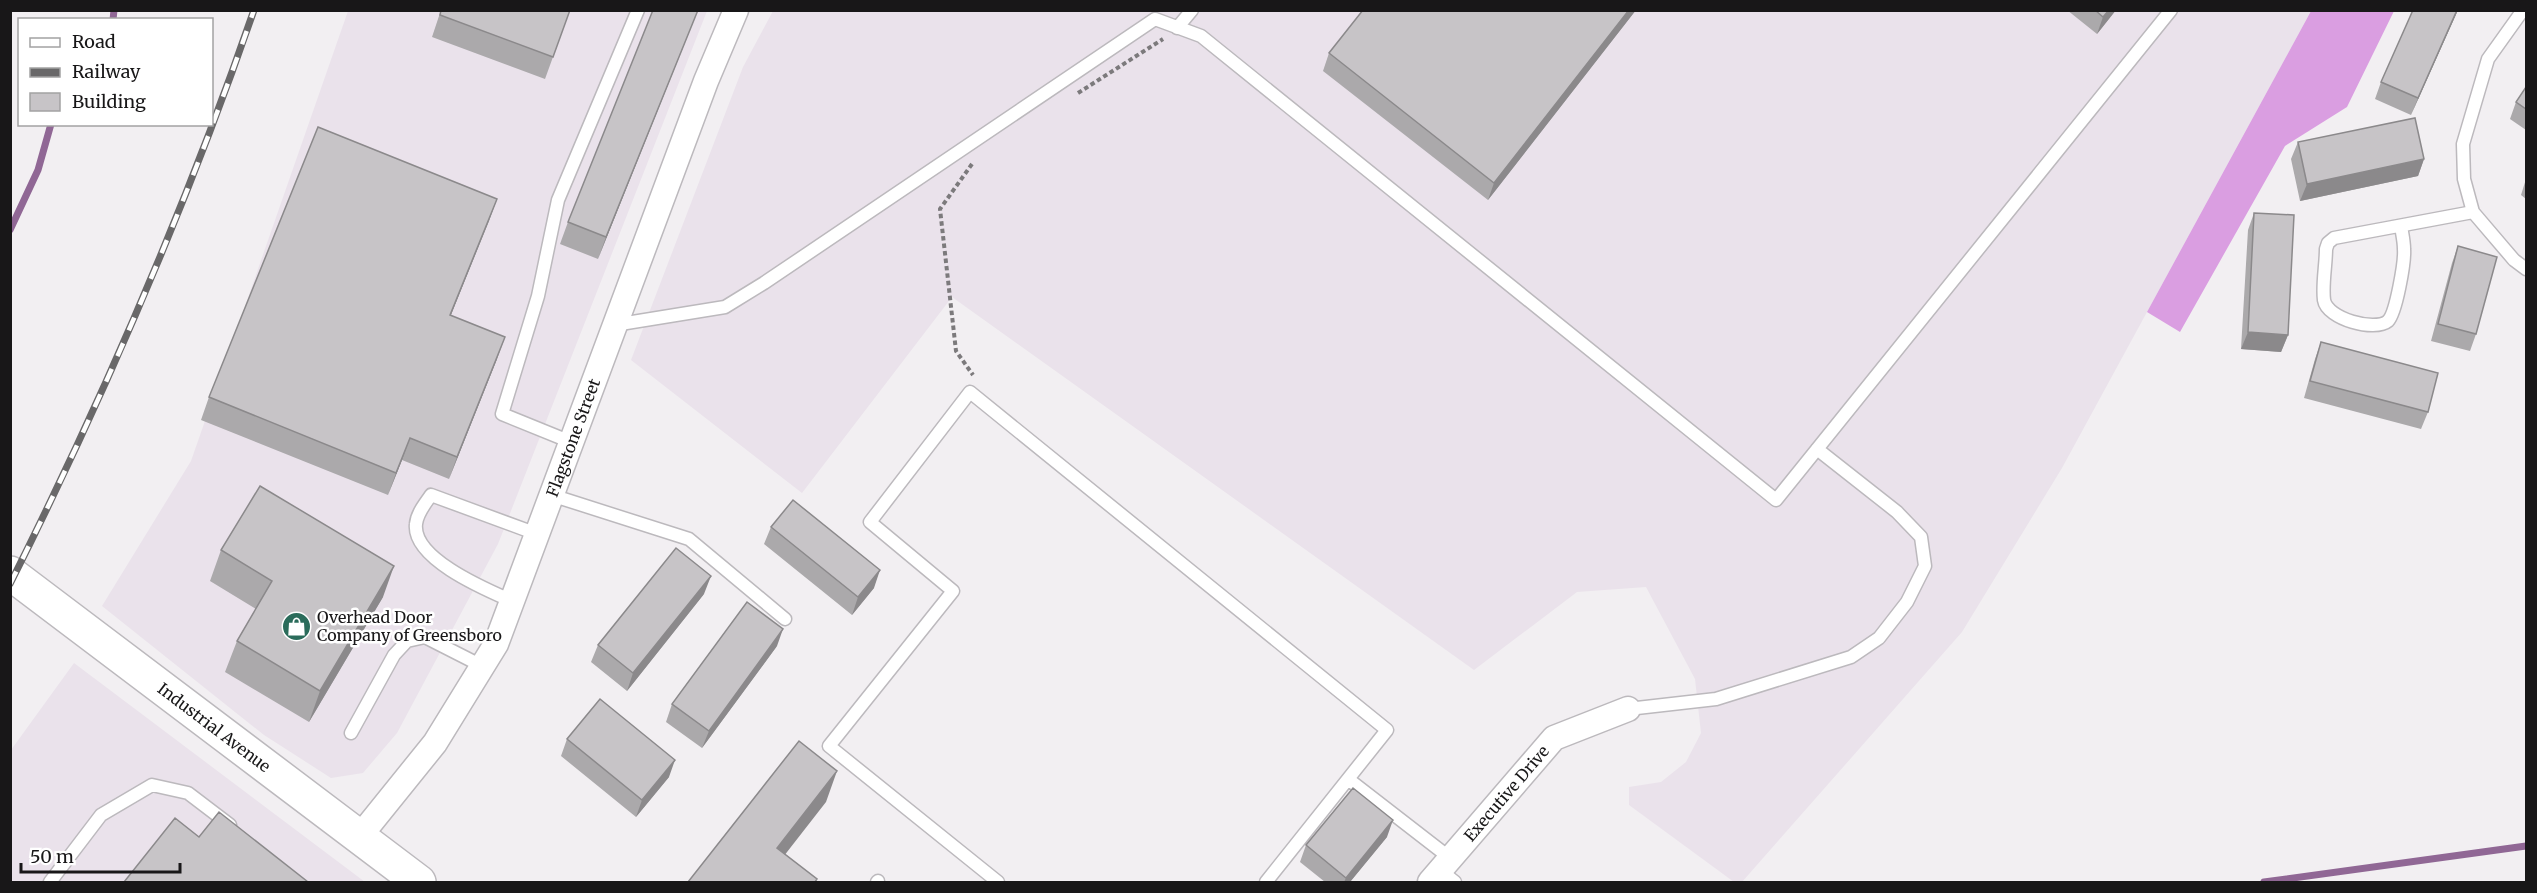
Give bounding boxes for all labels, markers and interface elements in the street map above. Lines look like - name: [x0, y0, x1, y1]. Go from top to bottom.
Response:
- legend: [18, 18, 213, 126]
- text: Road: [72, 30, 116, 53]
- text: Railway: [72, 60, 141, 83]
- text: Building: [72, 90, 146, 113]
- street label: Flagstone Street: [542, 375, 604, 500]
- place label: Overhead Door Company of Greensboro: [317, 607, 502, 645]
- shop icon: Overhead Door Company of Greensboro: [280, 610, 312, 642]
- street label: Industrial Avenue: [154, 678, 275, 776]
- street label: Executive Drive: [1460, 741, 1553, 845]
- scale bar: [21, 836, 180, 874]
- text: 50 m: [30, 845, 74, 868]

